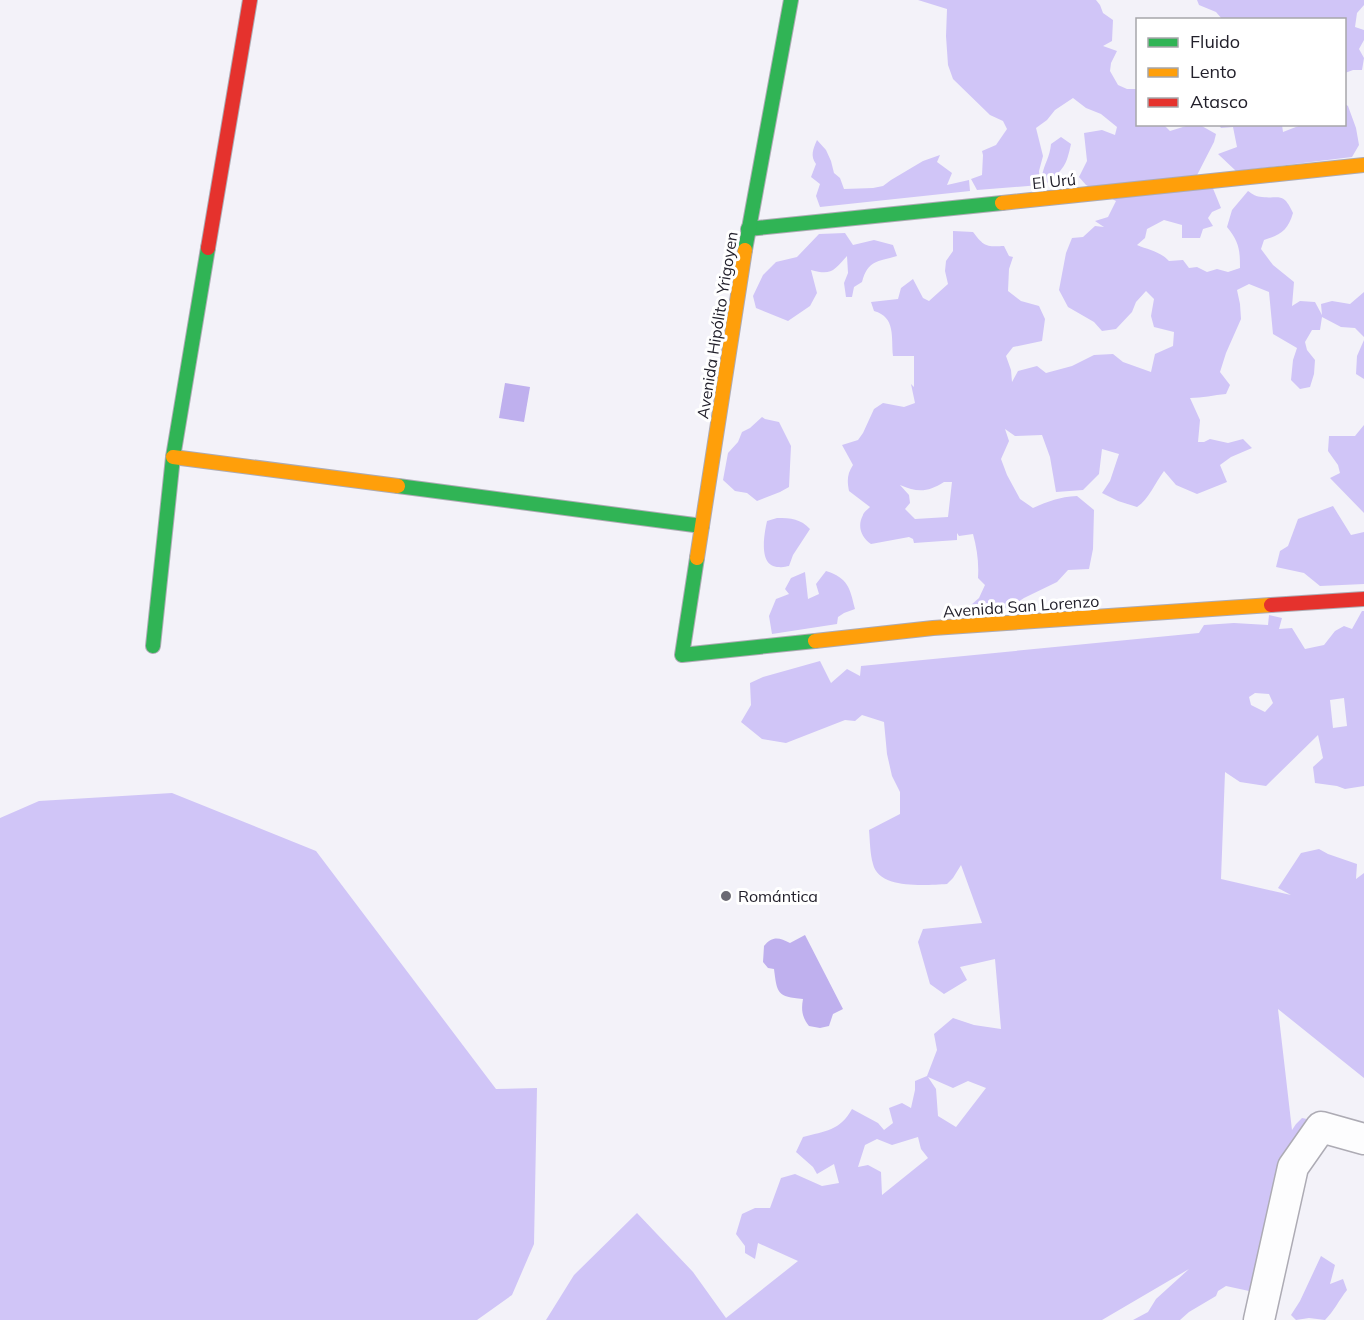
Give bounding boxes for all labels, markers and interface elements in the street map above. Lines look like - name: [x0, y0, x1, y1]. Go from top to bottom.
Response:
- legend: [1136, 18, 1346, 126]
- text: Fluido: [1190, 30, 1240, 53]
- text: Lento: [1190, 60, 1237, 83]
- text: Atasco: [1190, 90, 1248, 113]
- street label: El Urú: [1031, 169, 1077, 193]
- street label: Avenida Hipólito Yrigoyen: [692, 230, 742, 420]
- street label: Avenida San Lorenzo: [942, 591, 1100, 621]
- place label: Romántica: [738, 886, 818, 906]
- marker: Romántica: [719, 889, 733, 903]

